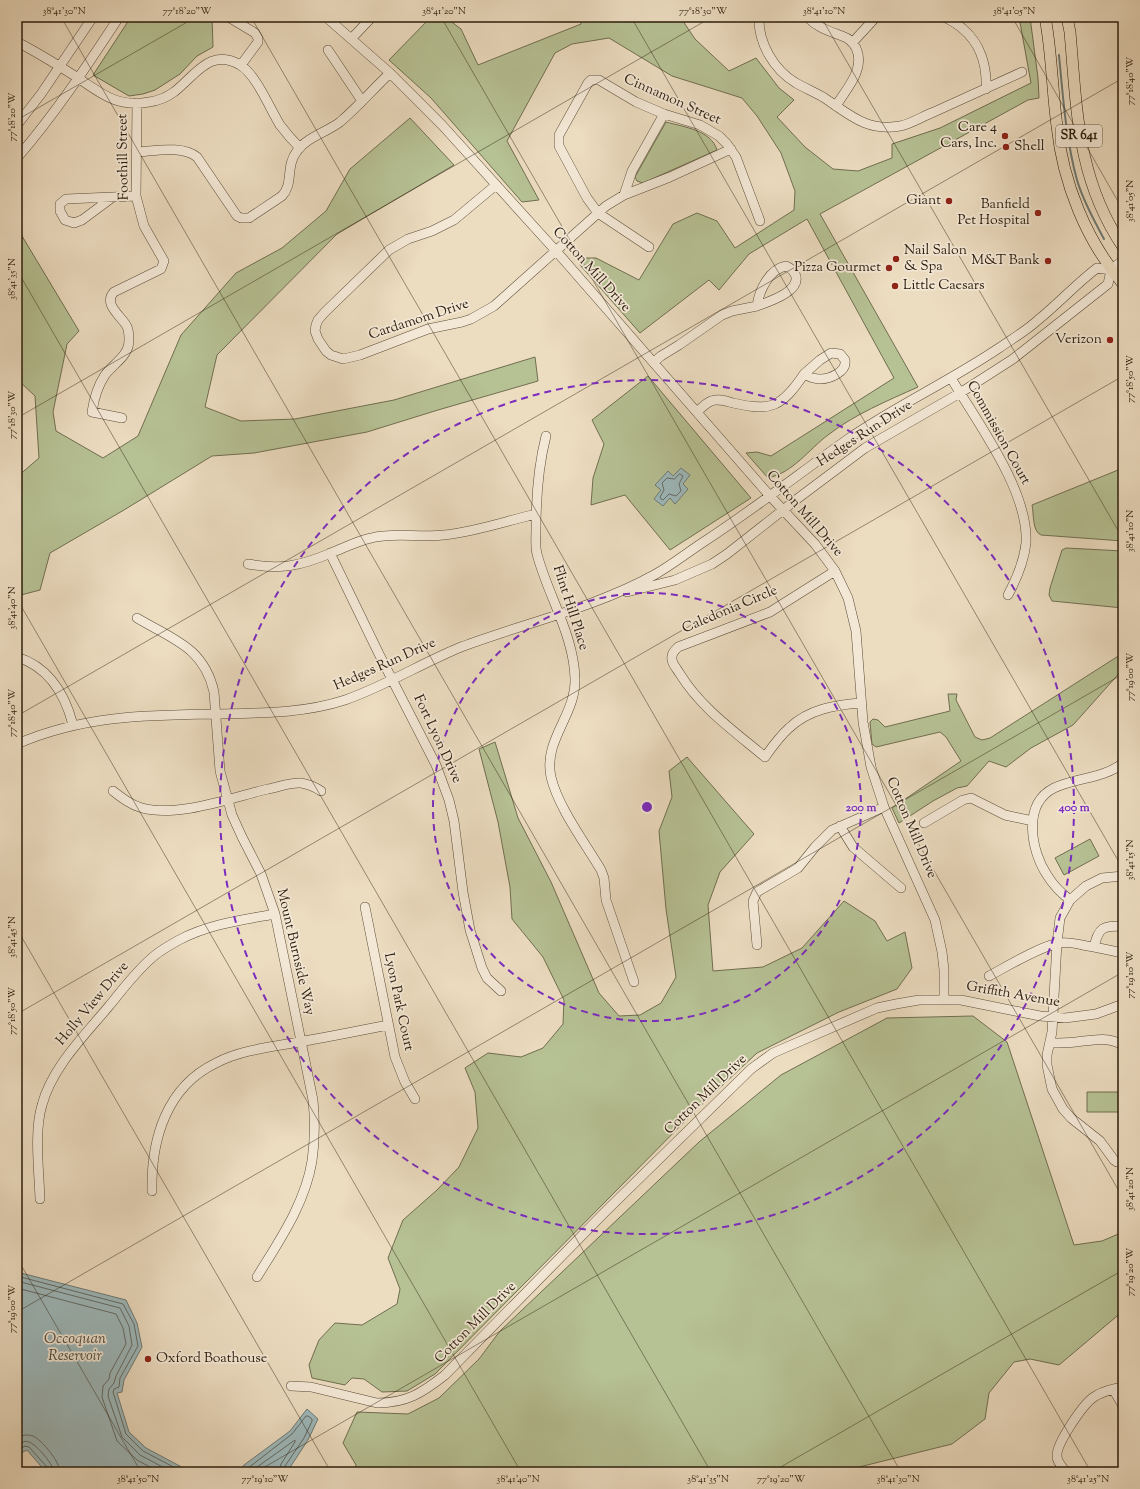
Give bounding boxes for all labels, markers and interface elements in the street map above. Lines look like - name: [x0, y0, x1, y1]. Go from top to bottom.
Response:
- text: 38°41'30"N: [42, 4, 86, 19]
- text: 77°18'20"W: [163, 4, 211, 19]
- text: 38°41'20"N: [422, 4, 466, 19]
- text: 77°18'30"W: [679, 4, 727, 19]
- text: 38°41'10"N: [803, 4, 845, 19]
- text: 38°41'05"N: [993, 4, 1035, 19]
- text: 77°18'40"W: [1123, 57, 1138, 105]
- street label: Cinnamon Street: [620, 70, 724, 130]
- text: 77°18'20"W: [5, 93, 20, 141]
- street label: Foothill Street: [113, 113, 135, 201]
- place label: Care 4 Cars, Inc.: [940, 118, 997, 154]
- road number: SR 641: [1056, 125, 1102, 147]
- marker: Care 4 Cars, Inc.: [1000, 131, 1010, 141]
- place label: Shell: [1014, 137, 1045, 157]
- marker: Shell: [1001, 142, 1011, 152]
- text: 38°41'05"N: [1123, 180, 1138, 222]
- place label: Giant: [906, 191, 941, 211]
- place label: Banfield Pet Hospital: [957, 195, 1030, 231]
- marker: Giant: [944, 196, 954, 206]
- marker: Banfield Pet Hospital: [1033, 208, 1043, 218]
- street label: Cotton Mill Drive: [547, 223, 635, 317]
- place label: Nail Salon & Spa: [904, 241, 967, 277]
- place label: M&T Bank: [971, 251, 1040, 271]
- marker: Nail Salon & Spa: [891, 254, 901, 264]
- marker: M&T Bank: [1043, 256, 1053, 266]
- text: 38°41'35"N: [5, 258, 20, 300]
- place label: Pizza Gourmet: [794, 258, 881, 278]
- marker: Pizza Gourmet: [884, 263, 894, 273]
- place label: Little Caesars: [903, 276, 985, 296]
- marker: Little Caesars: [890, 281, 900, 291]
- street label: Cardamom Drive: [366, 294, 472, 346]
- place label: Verizon: [1055, 330, 1102, 350]
- marker: Verizon: [1105, 335, 1115, 345]
- text: 77°18'50"W: [1123, 355, 1138, 403]
- street label: Commission Court: [961, 377, 1035, 489]
- text: 77°18'30"W: [5, 391, 20, 439]
- street label: Hedges Run Drive: [814, 396, 916, 472]
- street label: Cotton Mill Drive: [761, 467, 847, 561]
- text: 38°41'10"N: [1123, 510, 1138, 552]
- street label: Flint Hill Place: [547, 563, 593, 653]
- street label: Caledonia Circle: [679, 581, 781, 639]
- text: 38°41'40"N: [5, 586, 20, 630]
- street label: Hedges Run Drive: [331, 634, 439, 696]
- text: 77°19'00"W: [1123, 653, 1138, 701]
- text: 77°18'40"W: [5, 689, 20, 737]
- street label: Fort Lyon Drive: [408, 691, 466, 787]
- street label: Cotton Mill Drive: [881, 774, 941, 882]
- text: 200 m: [846, 799, 876, 817]
- text: 400 m: [1057, 799, 1090, 817]
- centre of rings: [640, 800, 654, 814]
- text: 38°41'15"N: [1123, 839, 1138, 881]
- street label: Mount Burnside Way: [271, 887, 319, 1017]
- text: 38°41'45"N: [5, 916, 20, 958]
- street label: Lyon Park Court: [378, 951, 418, 1053]
- text: 77°19'10"W: [1123, 952, 1138, 998]
- street label: Holly View Drive: [52, 958, 134, 1050]
- street label: Griffith Avenue: [965, 977, 1061, 1013]
- text: 77°18'50"W: [5, 987, 20, 1035]
- street label: Cotton Mill Drive: [660, 1050, 752, 1140]
- text: 38°41'20"N: [1123, 1167, 1138, 1211]
- text: 77°19'20"W: [1123, 1248, 1138, 1296]
- street label: Cotton Mill Drive: [431, 1278, 521, 1368]
- text: 77°19'00"W: [5, 1285, 20, 1333]
- water label: Occoquan Reservoir: [44, 1329, 106, 1367]
- place label: Oxford Boathouse: [156, 1349, 267, 1369]
- marker: Oxford Boathouse: [143, 1354, 153, 1364]
- text: 38°41'50"N: [117, 1472, 159, 1487]
- text: 77°19'10"W: [242, 1472, 288, 1487]
- text: 38°41'40"N: [496, 1472, 540, 1487]
- text: 38°41'35"N: [687, 1472, 729, 1487]
- text: 77°19'20"W: [757, 1472, 805, 1487]
- text: 38°41'30"N: [876, 1472, 920, 1487]
- text: 38°41'25"N: [1067, 1472, 1109, 1487]

